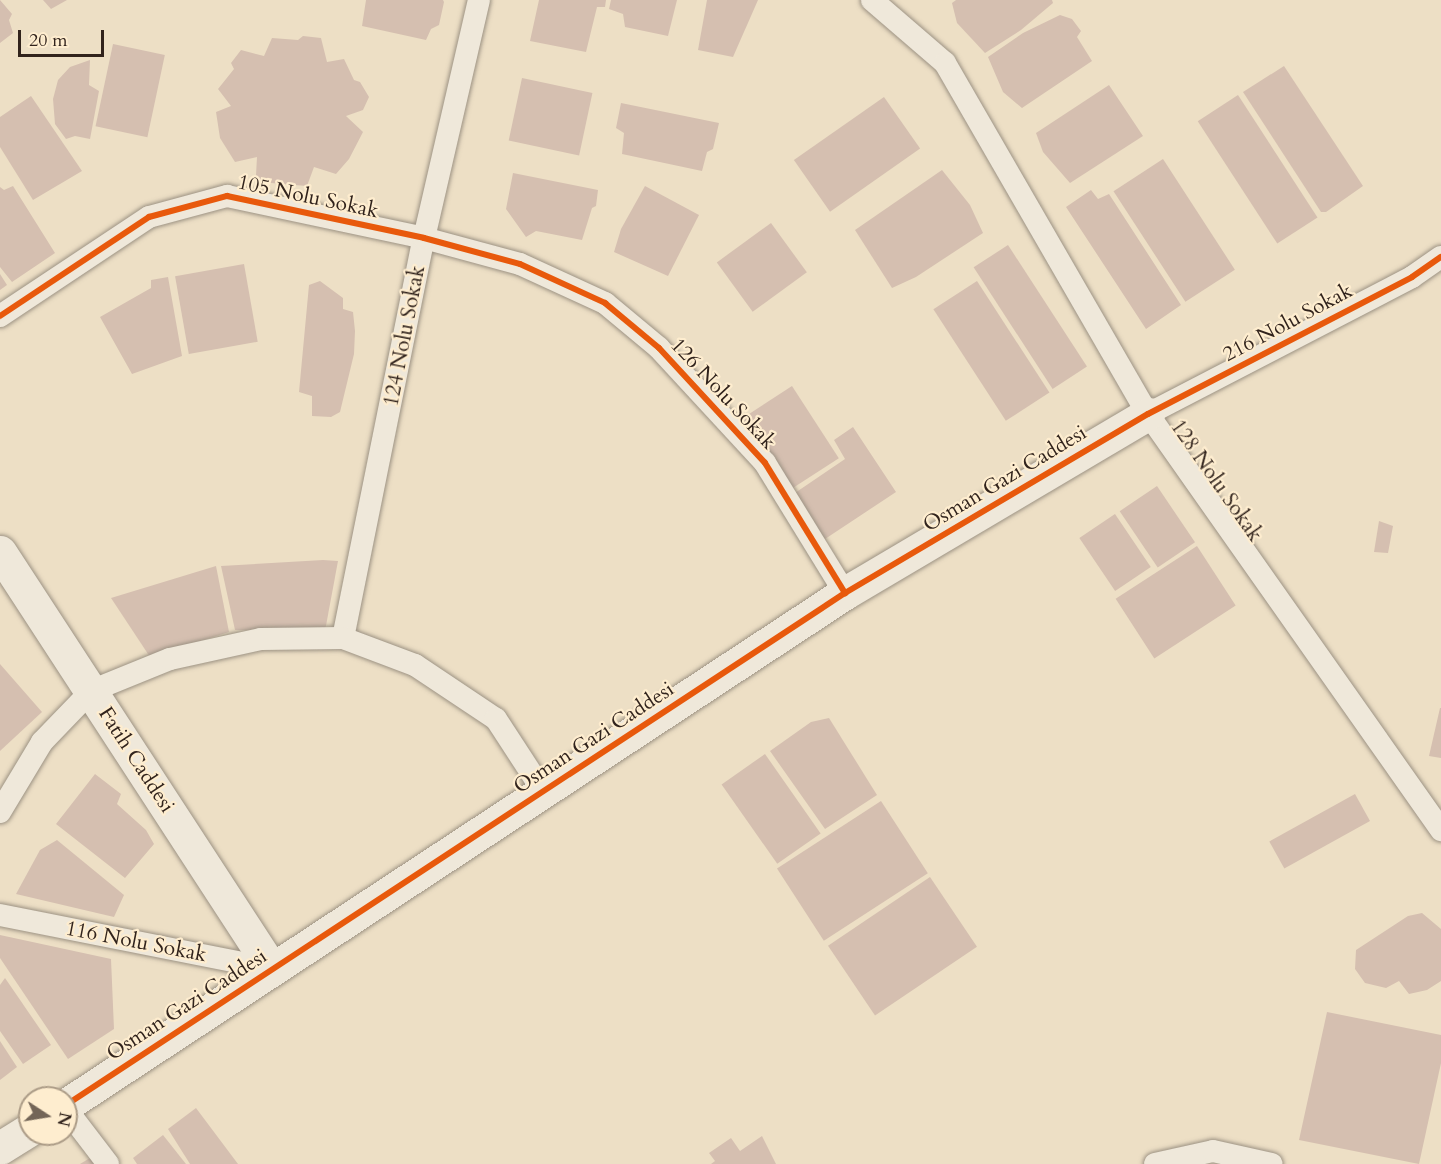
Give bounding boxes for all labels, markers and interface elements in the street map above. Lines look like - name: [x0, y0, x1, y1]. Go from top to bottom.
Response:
- scale bar: [21, 18, 106, 56]
- text: 20 m: [29, 28, 68, 53]
- street label: 105 Nolu Sokak: [235, 170, 381, 224]
- street label: 124 Nolu Sokak: [379, 263, 431, 409]
- street label: 216 Nolu Sokak: [1219, 278, 1357, 368]
- street label: 126 Nolu Sokak: [665, 333, 781, 455]
- street label: 128 Nolu Sokak: [1165, 415, 1267, 547]
- street label: Osman Gazi Caddesi: [919, 420, 1091, 538]
- street label: Osman Gazi Caddesi: [509, 677, 679, 799]
- street label: Fatih Caddesi: [93, 703, 179, 817]
- street label: 116 Nolu Sokak: [63, 916, 209, 968]
- street label: Osman Gazi Caddesi: [102, 944, 272, 1066]
- north arrow: [18, 1086, 78, 1146]
- text: N: [51, 1110, 76, 1128]

